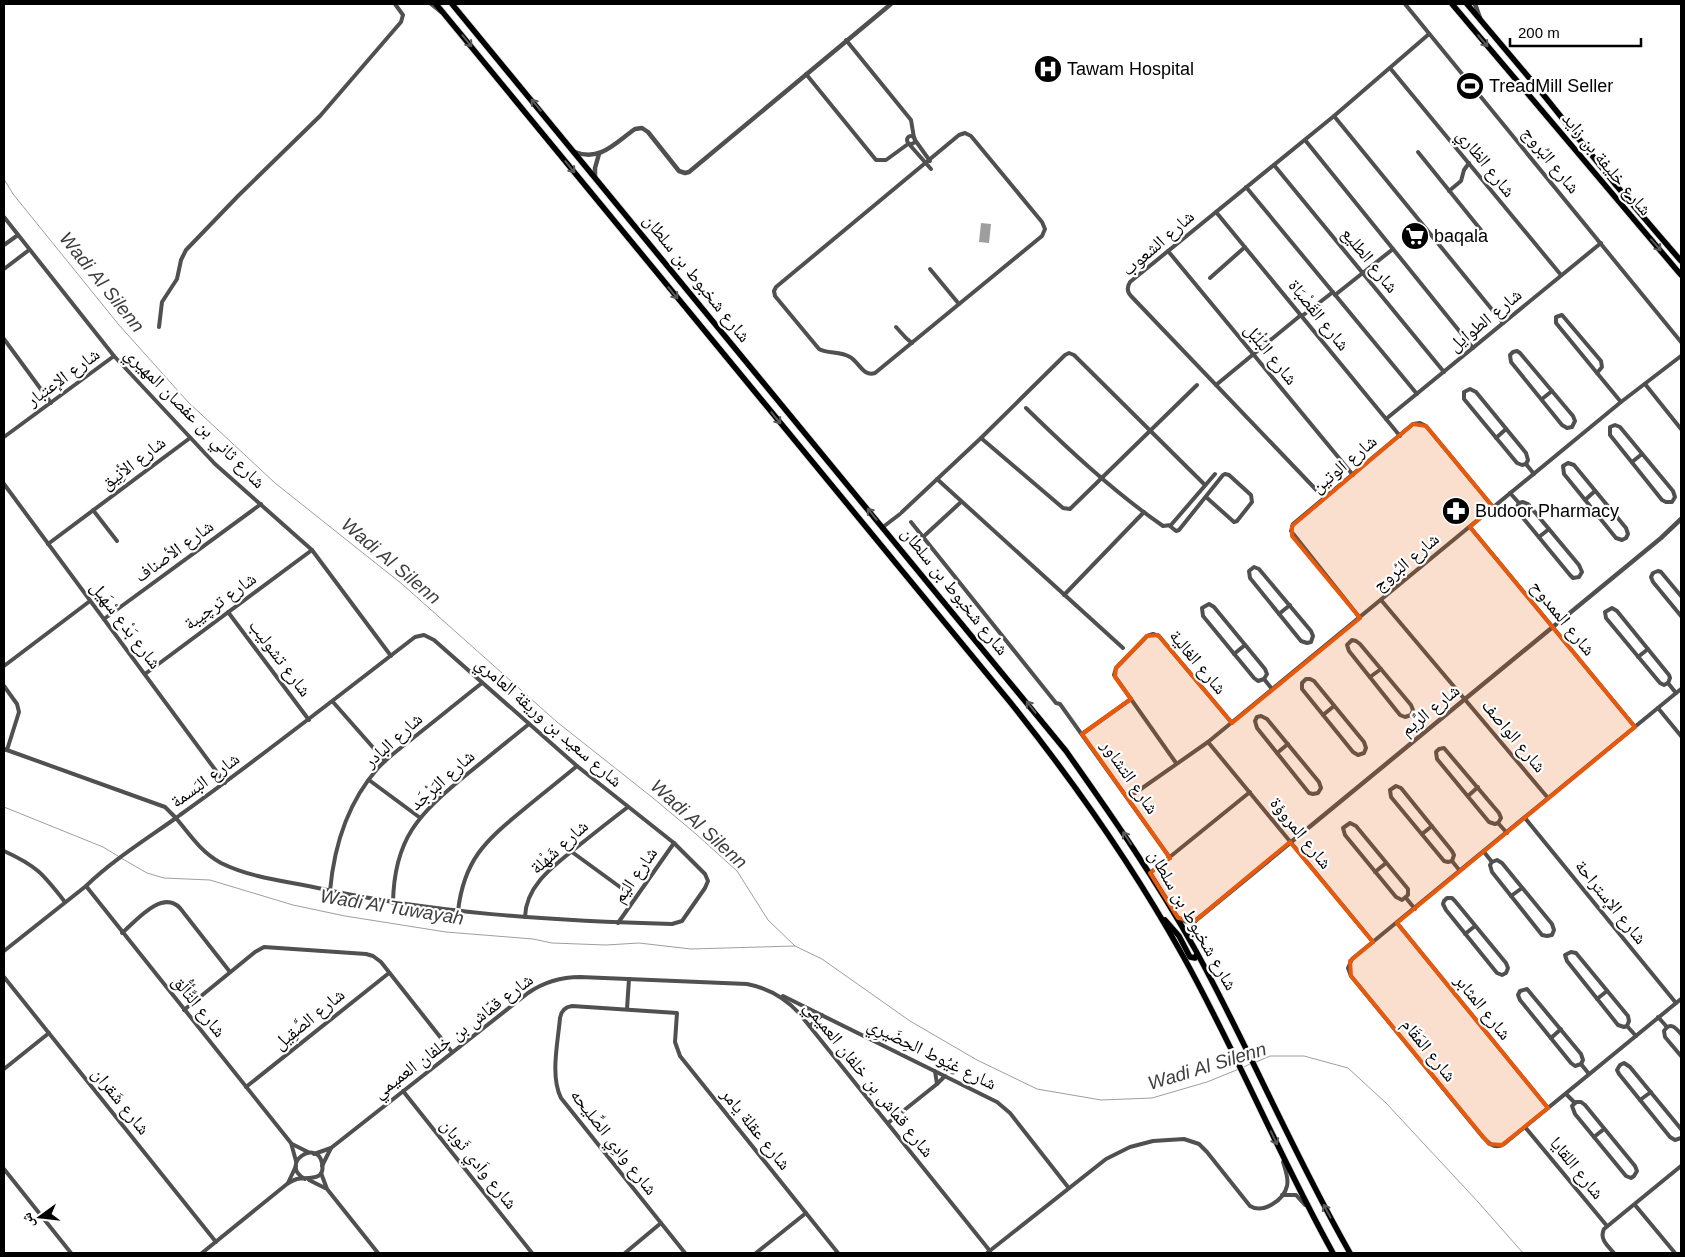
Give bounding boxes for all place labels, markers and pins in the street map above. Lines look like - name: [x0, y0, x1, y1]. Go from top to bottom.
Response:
- hospital icon: Tawam Hospital: [1033, 54, 1063, 84]
- place label: Tawam Hospital: [1067, 59, 1194, 79]
- sports icon: TreadMill Seller: [1455, 71, 1485, 101]
- place label: TreadMill Seller: [1489, 76, 1613, 96]
- supermarket icon: baqala: [1400, 221, 1430, 251]
- place label: baqala: [1434, 226, 1489, 246]
- pharmacy icon: Budoor Pharmacy: [1441, 496, 1471, 526]
- place label: Budoor Pharmacy: [1475, 501, 1619, 521]

